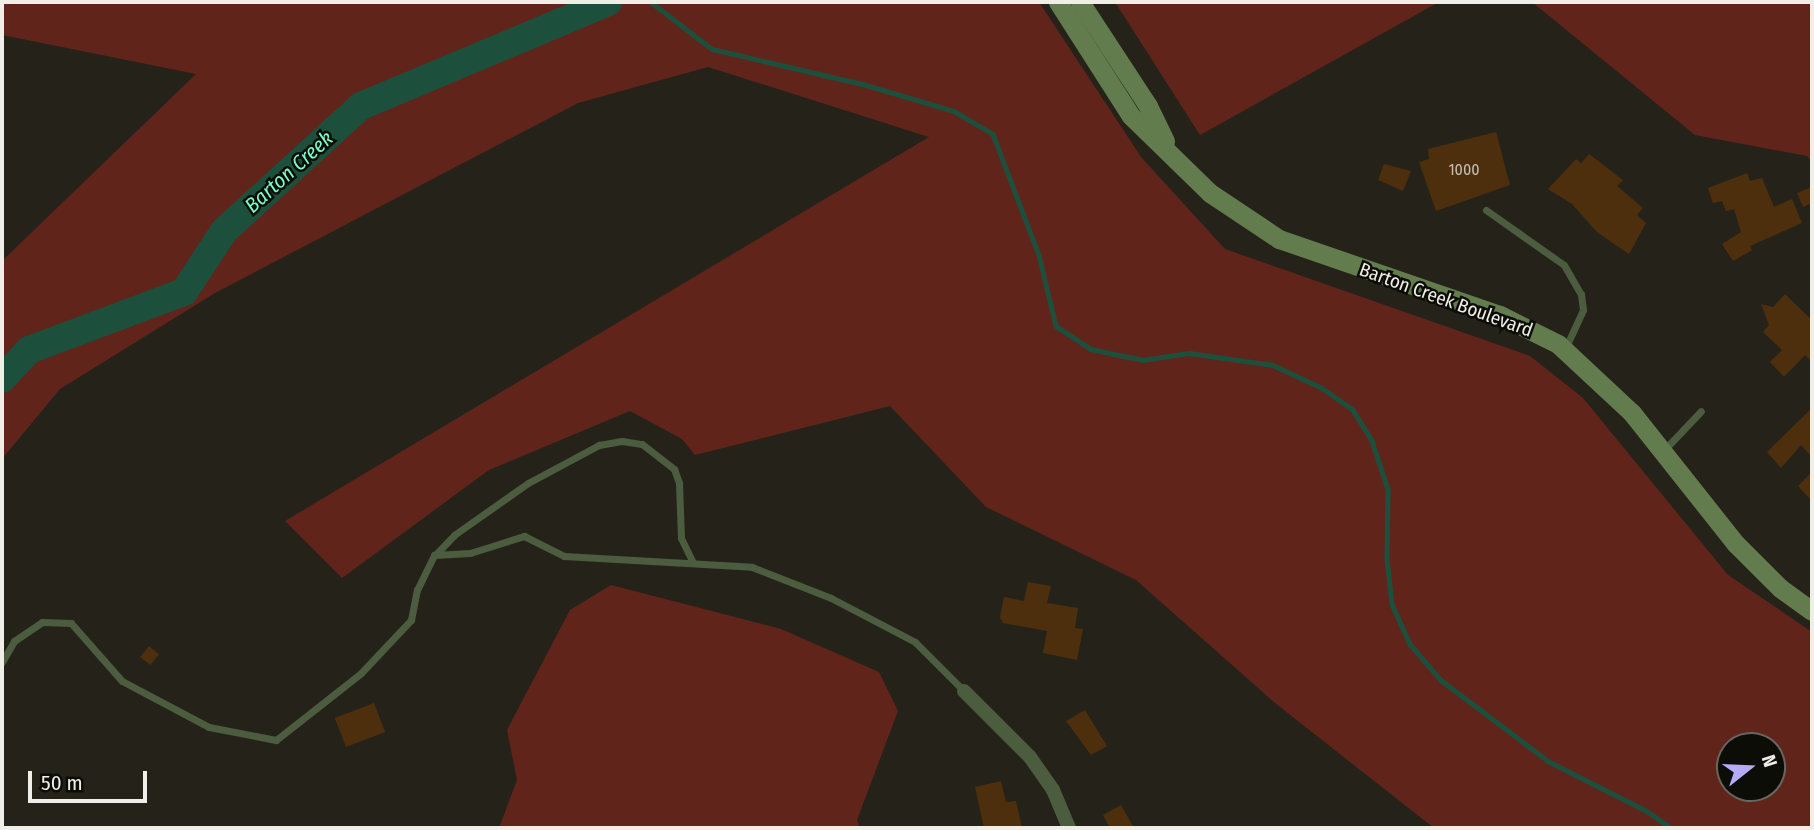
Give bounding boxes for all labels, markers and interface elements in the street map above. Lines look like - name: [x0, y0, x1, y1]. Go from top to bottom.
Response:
- water label: Barton Creek: [240, 126, 338, 218]
- house number: 1000: [1448, 160, 1480, 180]
- street label: Barton Creek Boulevard: [1356, 258, 1536, 342]
- north arrow: [1716, 732, 1786, 802]
- text: N: [1757, 752, 1782, 770]
- scale bar: [32, 756, 150, 800]
- text: 50 m: [41, 770, 83, 796]

